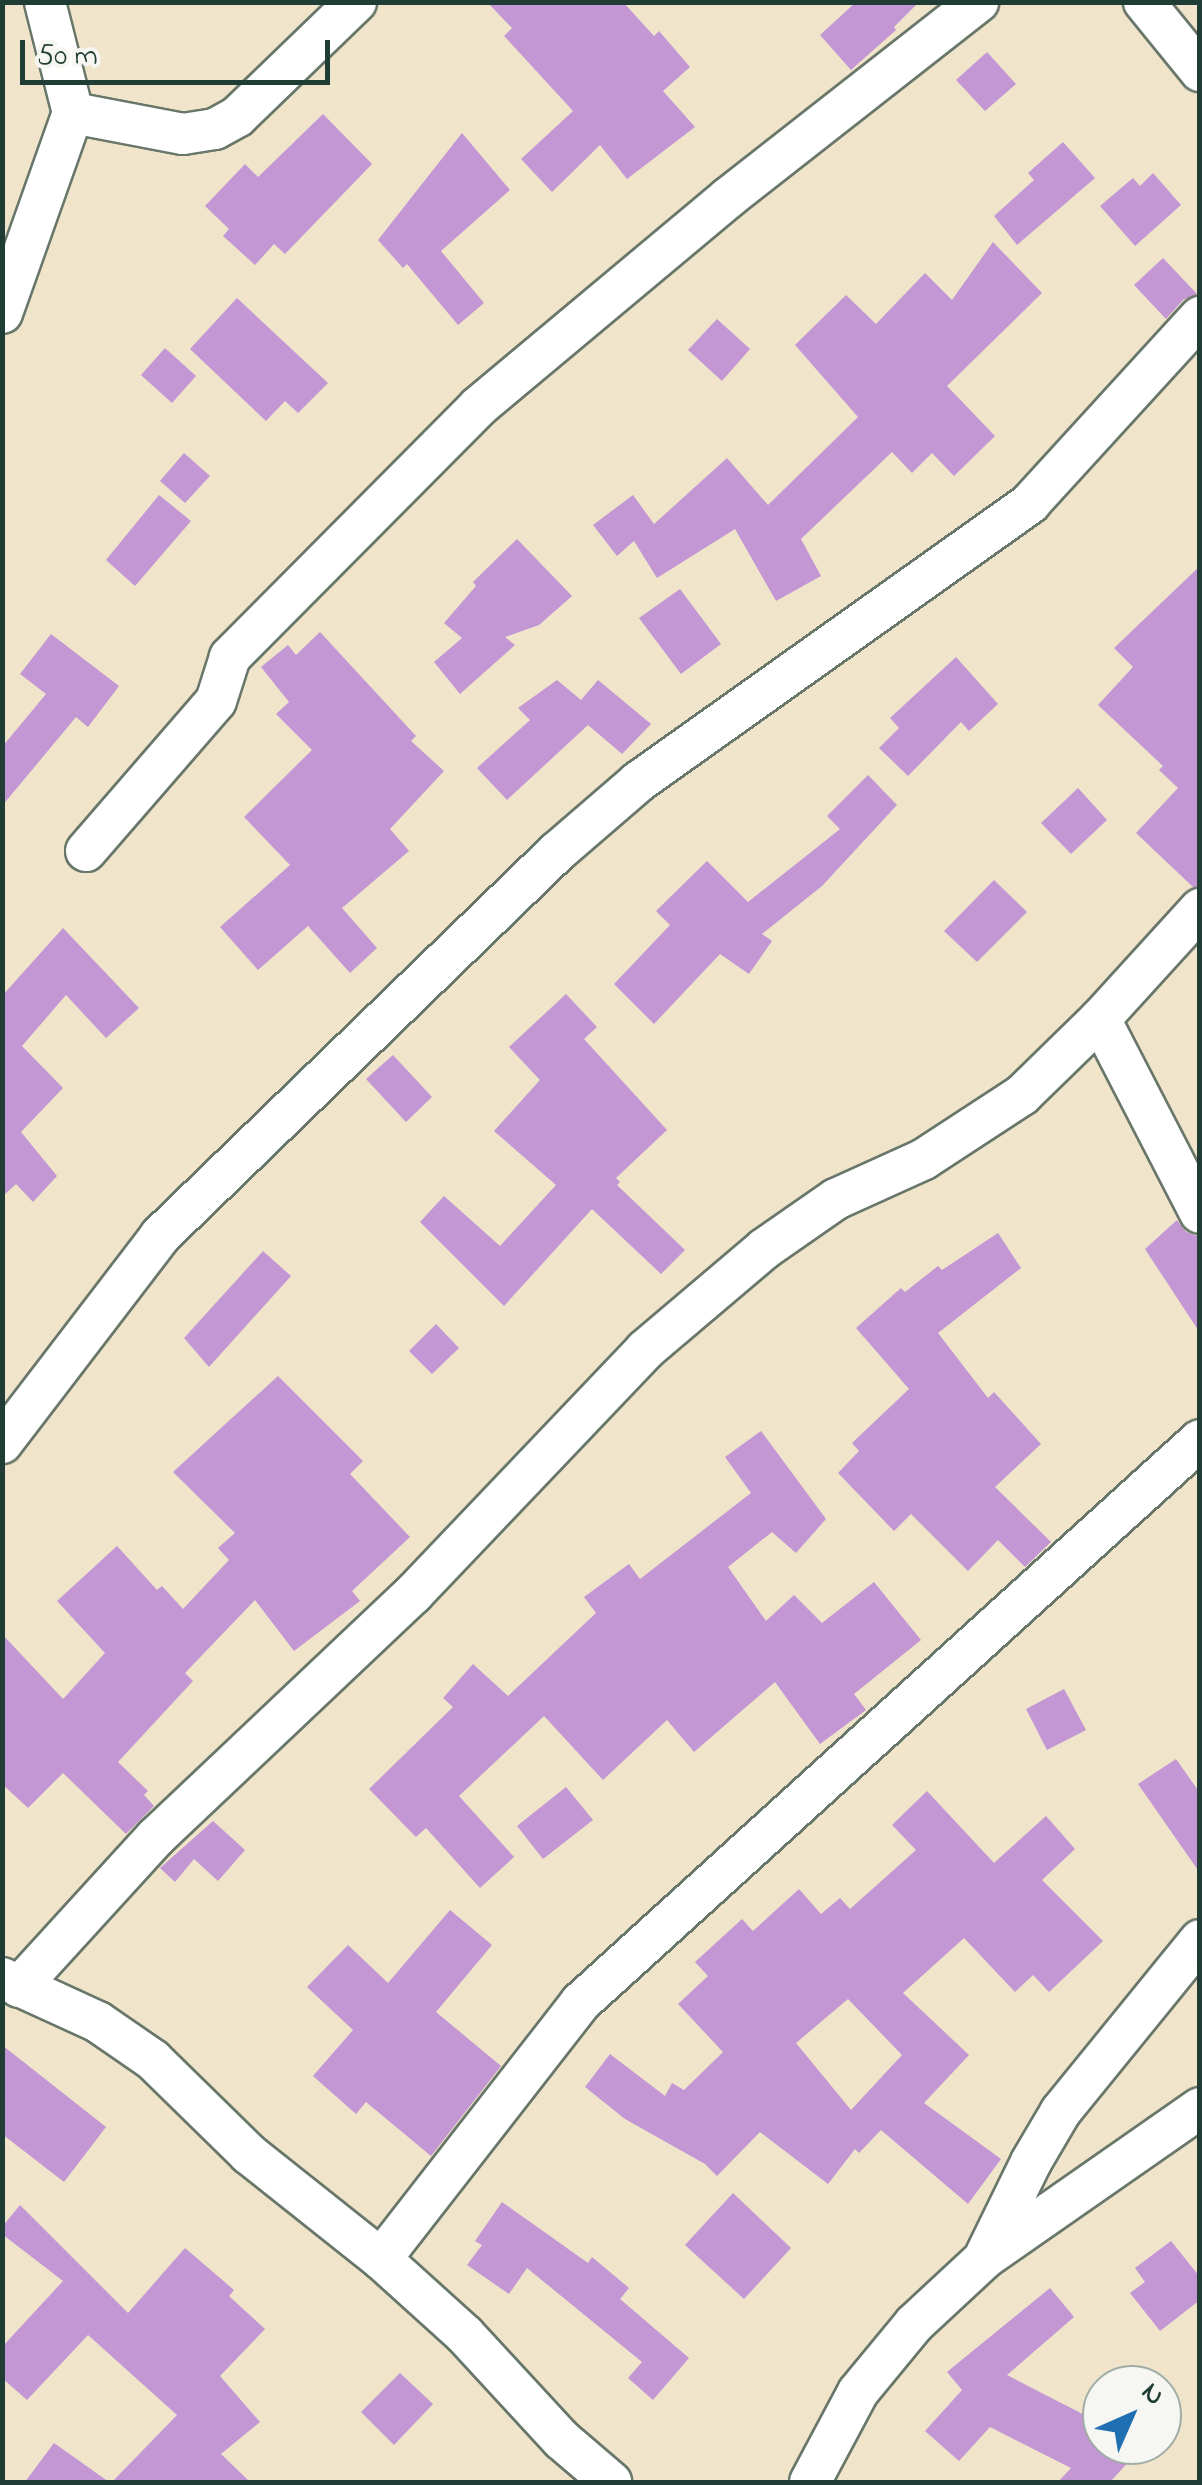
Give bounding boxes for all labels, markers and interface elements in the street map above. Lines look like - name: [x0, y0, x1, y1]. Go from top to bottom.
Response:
- scale bar: [25, 20, 335, 82]
- text: 50 m: [37, 35, 98, 79]
- north arrow: [1082, 2365, 1182, 2465]
- text: N: [1131, 2374, 1173, 2416]

